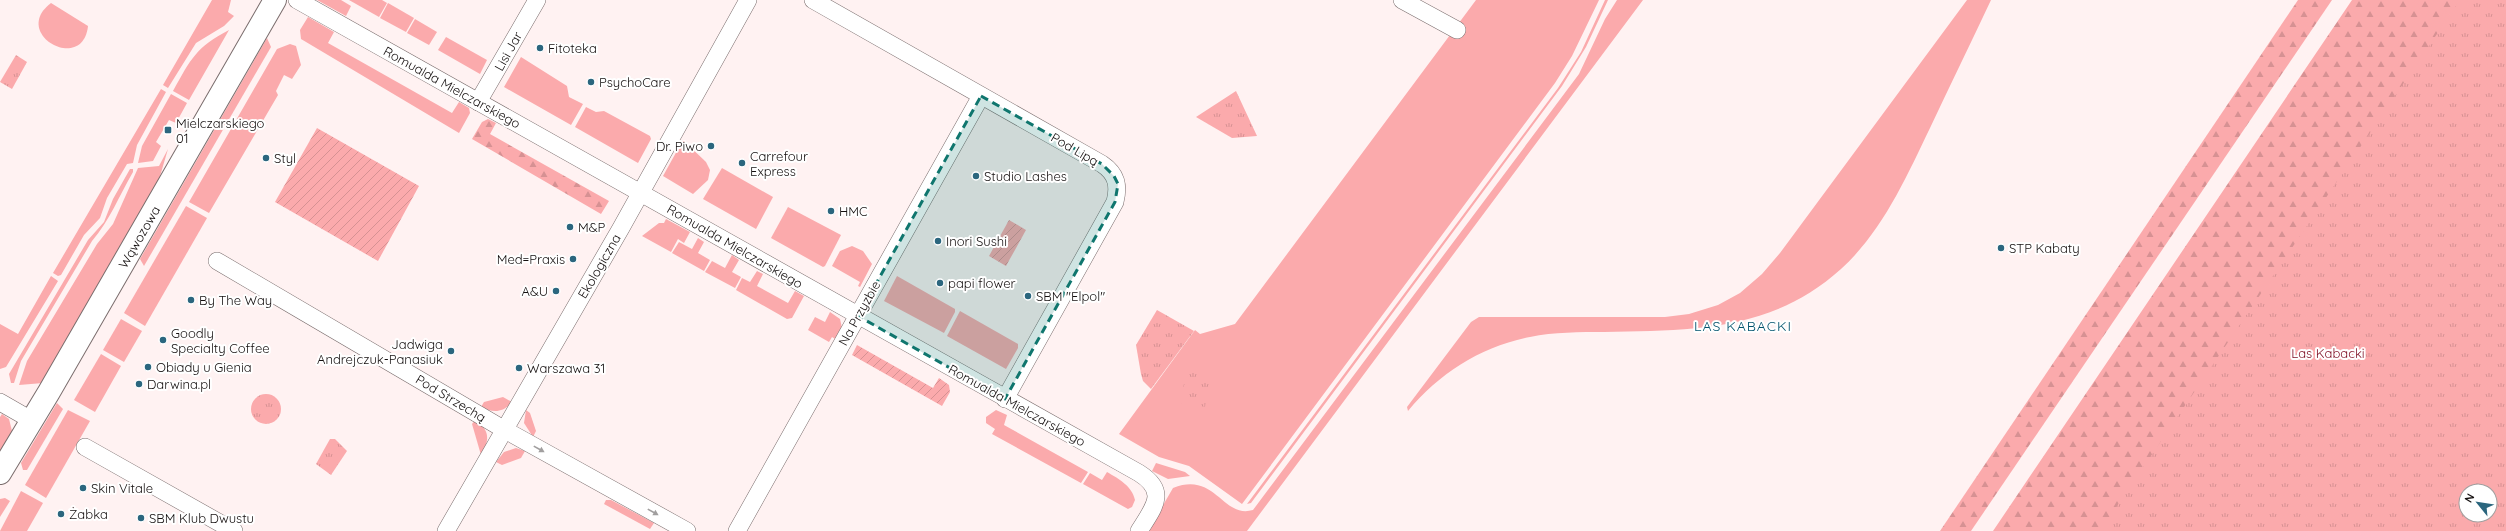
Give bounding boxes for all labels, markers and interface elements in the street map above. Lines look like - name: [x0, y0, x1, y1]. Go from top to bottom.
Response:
- street label: Lisi Jar: [491, 29, 525, 73]
- place label: Fitoteka: [548, 40, 597, 56]
- street label: Romualda Mielczarskiego: [381, 43, 523, 131]
- marker: Fitoteka: [535, 43, 545, 53]
- place label: PsychoCare: [599, 74, 671, 90]
- marker: PsychoCare: [586, 77, 596, 87]
- place label: Mielczarskiego 01: [176, 115, 265, 146]
- marker: Mielczarskiego 01: [163, 125, 173, 135]
- street label: Pod Lipą: [1048, 129, 1102, 169]
- place label: Dr. Piwo: [656, 138, 703, 154]
- marker: Dr. Piwo: [706, 141, 716, 151]
- place label: Carrefour Express: [750, 148, 808, 179]
- place label: Styl: [274, 150, 296, 166]
- marker: Styl: [261, 153, 271, 163]
- marker: Carrefour Express: [737, 158, 747, 168]
- place label: Studio Lashes: [984, 168, 1067, 184]
- marker: Studio Lashes: [971, 171, 981, 181]
- street label: Romualda Mielczarskiego: [664, 201, 806, 292]
- street label: Wąwozowa: [115, 203, 163, 271]
- place label: HMC: [839, 203, 868, 219]
- marker: HMC: [826, 206, 836, 216]
- place label: M&P: [578, 219, 606, 235]
- marker: M&P: [565, 222, 575, 232]
- street label: Ekologiczna: [574, 231, 624, 301]
- place label: Inori Sushi: [946, 233, 1007, 249]
- marker: Inori Sushi: [933, 236, 943, 246]
- place label: STP Kabaty: [2009, 240, 2080, 256]
- marker: STP Kabaty: [1996, 243, 2006, 253]
- place label: Med=Praxis: [497, 251, 565, 267]
- marker: Med=Praxis: [568, 254, 578, 264]
- place label: papi flower: [948, 275, 1016, 291]
- street label: Na Przyzbie: [835, 278, 883, 348]
- marker: papi flower: [935, 278, 945, 288]
- place label: A&U: [521, 283, 548, 299]
- marker: A&U: [551, 286, 561, 296]
- place label: SBM "Elpol": [1036, 288, 1105, 304]
- marker: SBM "Elpol": [1023, 291, 1033, 301]
- place label: By The Way: [199, 292, 272, 308]
- marker: By The Way: [186, 295, 196, 305]
- district label: LAS KABACKI: [1694, 317, 1792, 335]
- place label: Goodly Specialty Coffee: [171, 325, 270, 356]
- marker: Goodly Specialty Coffee: [158, 335, 168, 345]
- place label: Jadwiga Andrejczuk-Panasiuk: [317, 336, 443, 367]
- park label: Las Kabacki: [2291, 345, 2365, 361]
- marker: Jadwiga Andrejczuk-Panasiuk: [446, 346, 456, 356]
- place label: Obiady u Gienia: [156, 359, 252, 375]
- place label: Warszawa 31: [527, 360, 605, 376]
- street label: Romualda Mielczarskiego: [946, 361, 1088, 449]
- marker: Obiady u Gienia: [143, 362, 153, 372]
- marker: Warszawa 31: [514, 363, 524, 373]
- street label: Pod Strzechą: [413, 371, 489, 425]
- place label: Darwina.pl: [147, 376, 211, 392]
- marker: Darwina.pl: [134, 379, 144, 389]
- one-way arrow: [533, 446, 545, 453]
- place label: Skin Vitale: [91, 480, 153, 496]
- marker: Skin Vitale: [78, 483, 88, 493]
- north arrow: [2458, 483, 2498, 523]
- text: N: [2461, 491, 2477, 505]
- place label: Żabka: [69, 506, 108, 522]
- marker: Żabka: [56, 509, 66, 519]
- one-way arrow: [647, 509, 659, 516]
- place label: SBM Klub Dwustu: [149, 510, 254, 526]
- marker: SBM Klub Dwustu: [136, 513, 146, 523]

